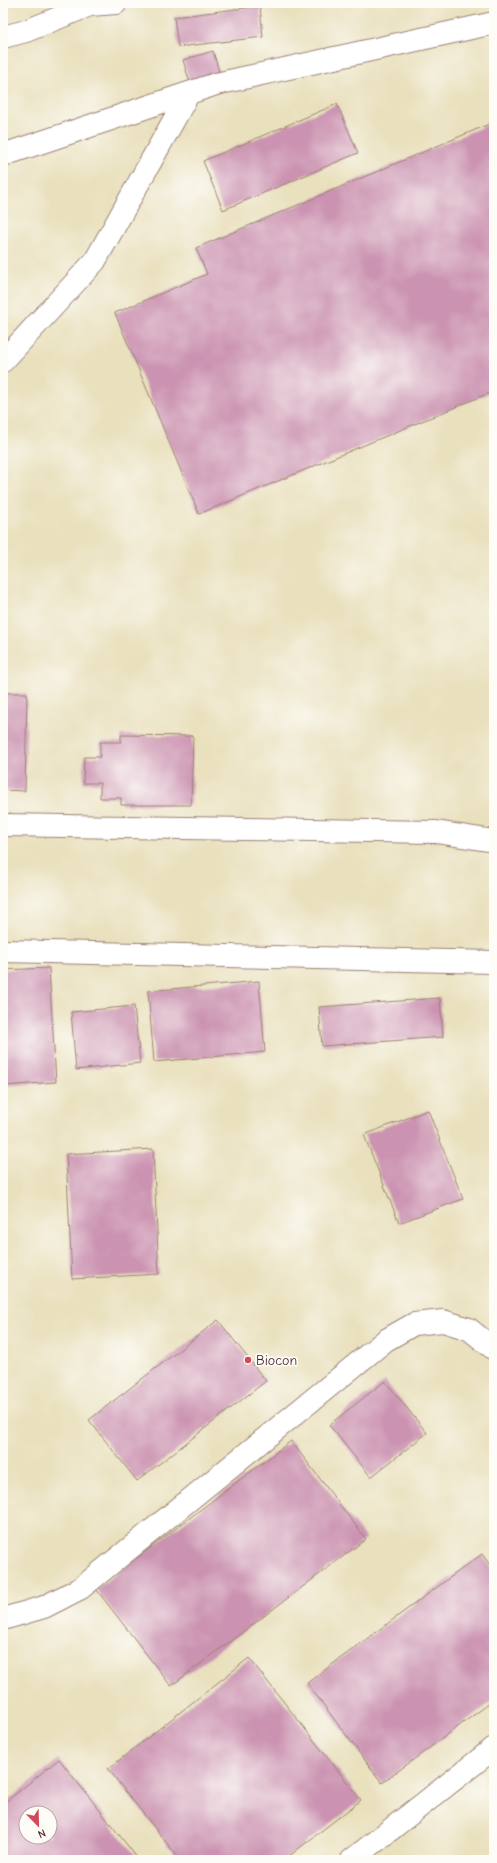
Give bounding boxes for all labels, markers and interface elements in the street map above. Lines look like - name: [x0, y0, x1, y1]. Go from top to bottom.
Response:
- place label: Biocon: [256, 1352, 297, 1369]
- marker: Biocon: [243, 1355, 253, 1365]
- north arrow: [18, 1805, 58, 1845]
- text: N: [36, 1826, 48, 1841]

